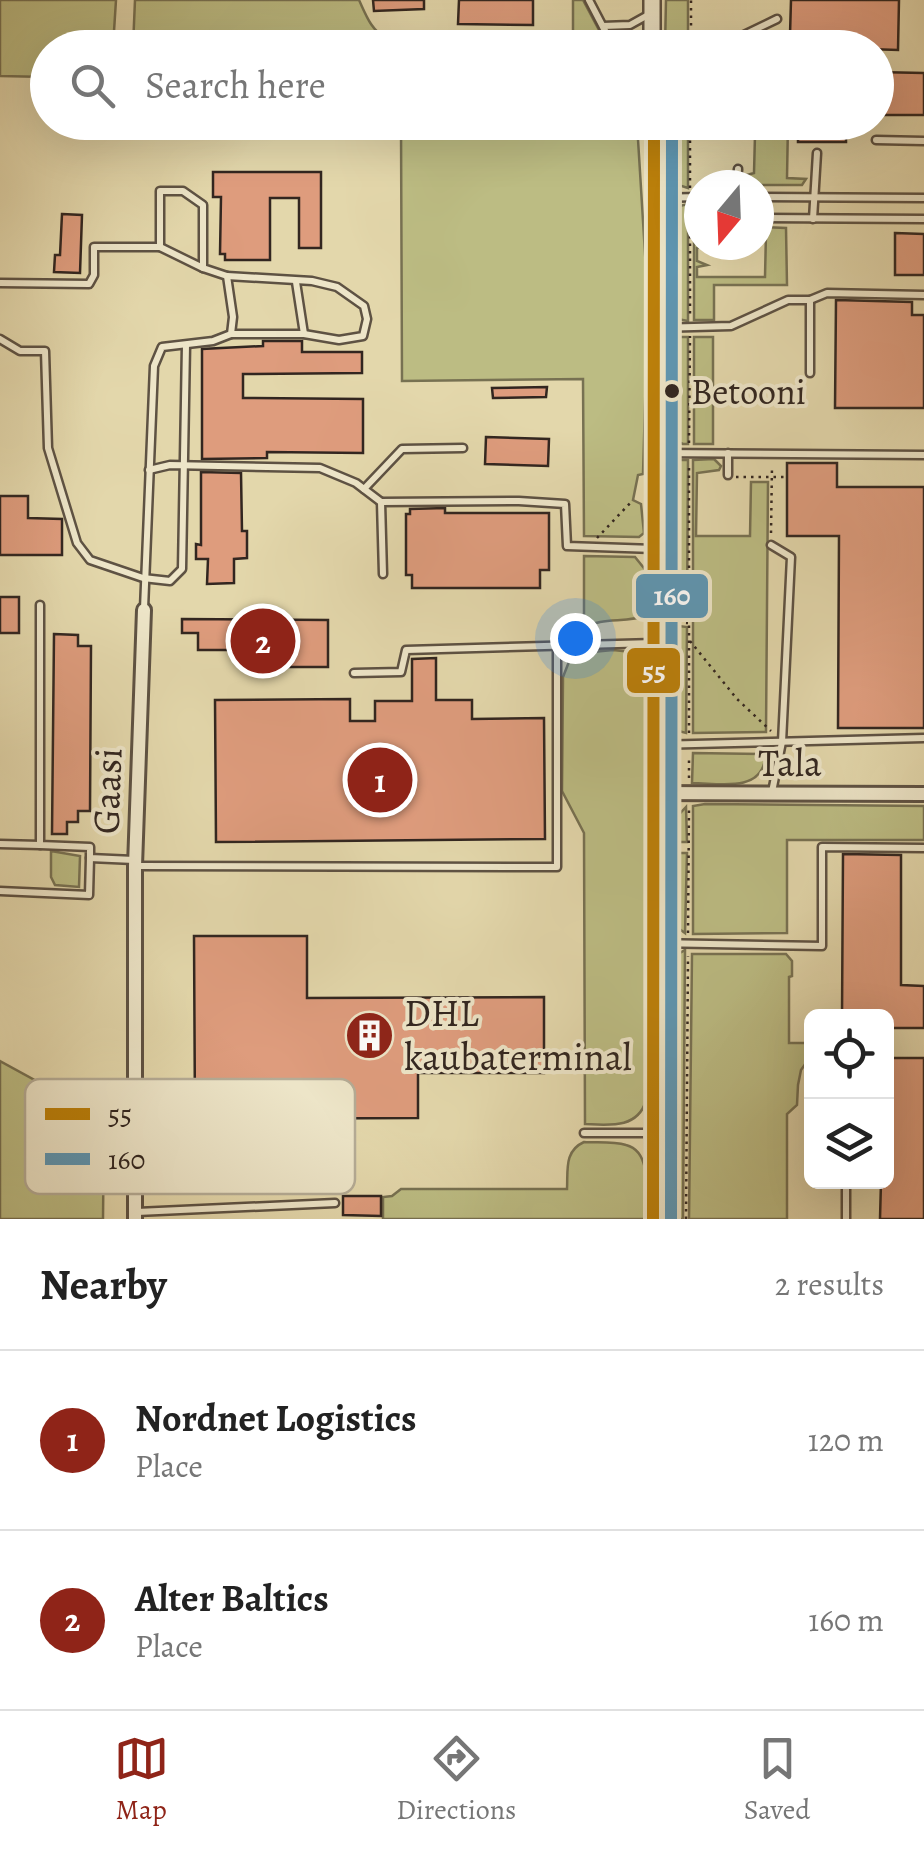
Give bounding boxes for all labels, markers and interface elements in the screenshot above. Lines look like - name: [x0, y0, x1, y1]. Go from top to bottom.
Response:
- search box: [30, 30, 894, 140]
- icon: search: [65, 58, 120, 113]
- text: Search here: [145, 59, 326, 111]
- north arrow: [684, 170, 774, 260]
- place label: Betooni: [691, 367, 806, 416]
- marker: Betooni: [662, 381, 682, 401]
- line badge: 160: [634, 572, 710, 620]
- text: 160: [653, 577, 691, 615]
- pin: 2: [230, 604, 296, 678]
- your location: [550, 613, 601, 664]
- line badge: 55: [625, 646, 682, 695]
- text: 55: [642, 652, 666, 690]
- street label: Tala: [758, 737, 822, 789]
- pin: 1: [348, 742, 412, 818]
- street label: Gaasi: [80, 747, 134, 835]
- place label: DHL kaubaterminal: [404, 987, 632, 1083]
- building icon: DHL kaubaterminal: [343, 1009, 395, 1061]
- map controls: [804, 1009, 894, 1189]
- button: locate: [804, 1009, 894, 1099]
- legend: [25, 1079, 355, 1194]
- text: 55: [108, 1096, 132, 1134]
- button: layers: [804, 1099, 894, 1189]
- text: 160: [108, 1141, 145, 1179]
- text: Nearby: [40, 1256, 167, 1313]
- text: 2 results: [775, 1262, 884, 1306]
- text: Nordnet Logistics: [135, 1392, 417, 1444]
- text: 1: [67, 1418, 78, 1462]
- text: 120 m: [808, 1418, 884, 1462]
- text: Place: [135, 1444, 203, 1488]
- text: Alter Baltics: [135, 1572, 329, 1624]
- text: 2: [65, 1598, 80, 1642]
- text: 160 m: [808, 1598, 884, 1642]
- text: Place: [135, 1624, 203, 1668]
- tab: Map: [114, 1731, 169, 1829]
- tab: Directions: [396, 1731, 516, 1829]
- tab: Saved: [744, 1731, 810, 1829]

